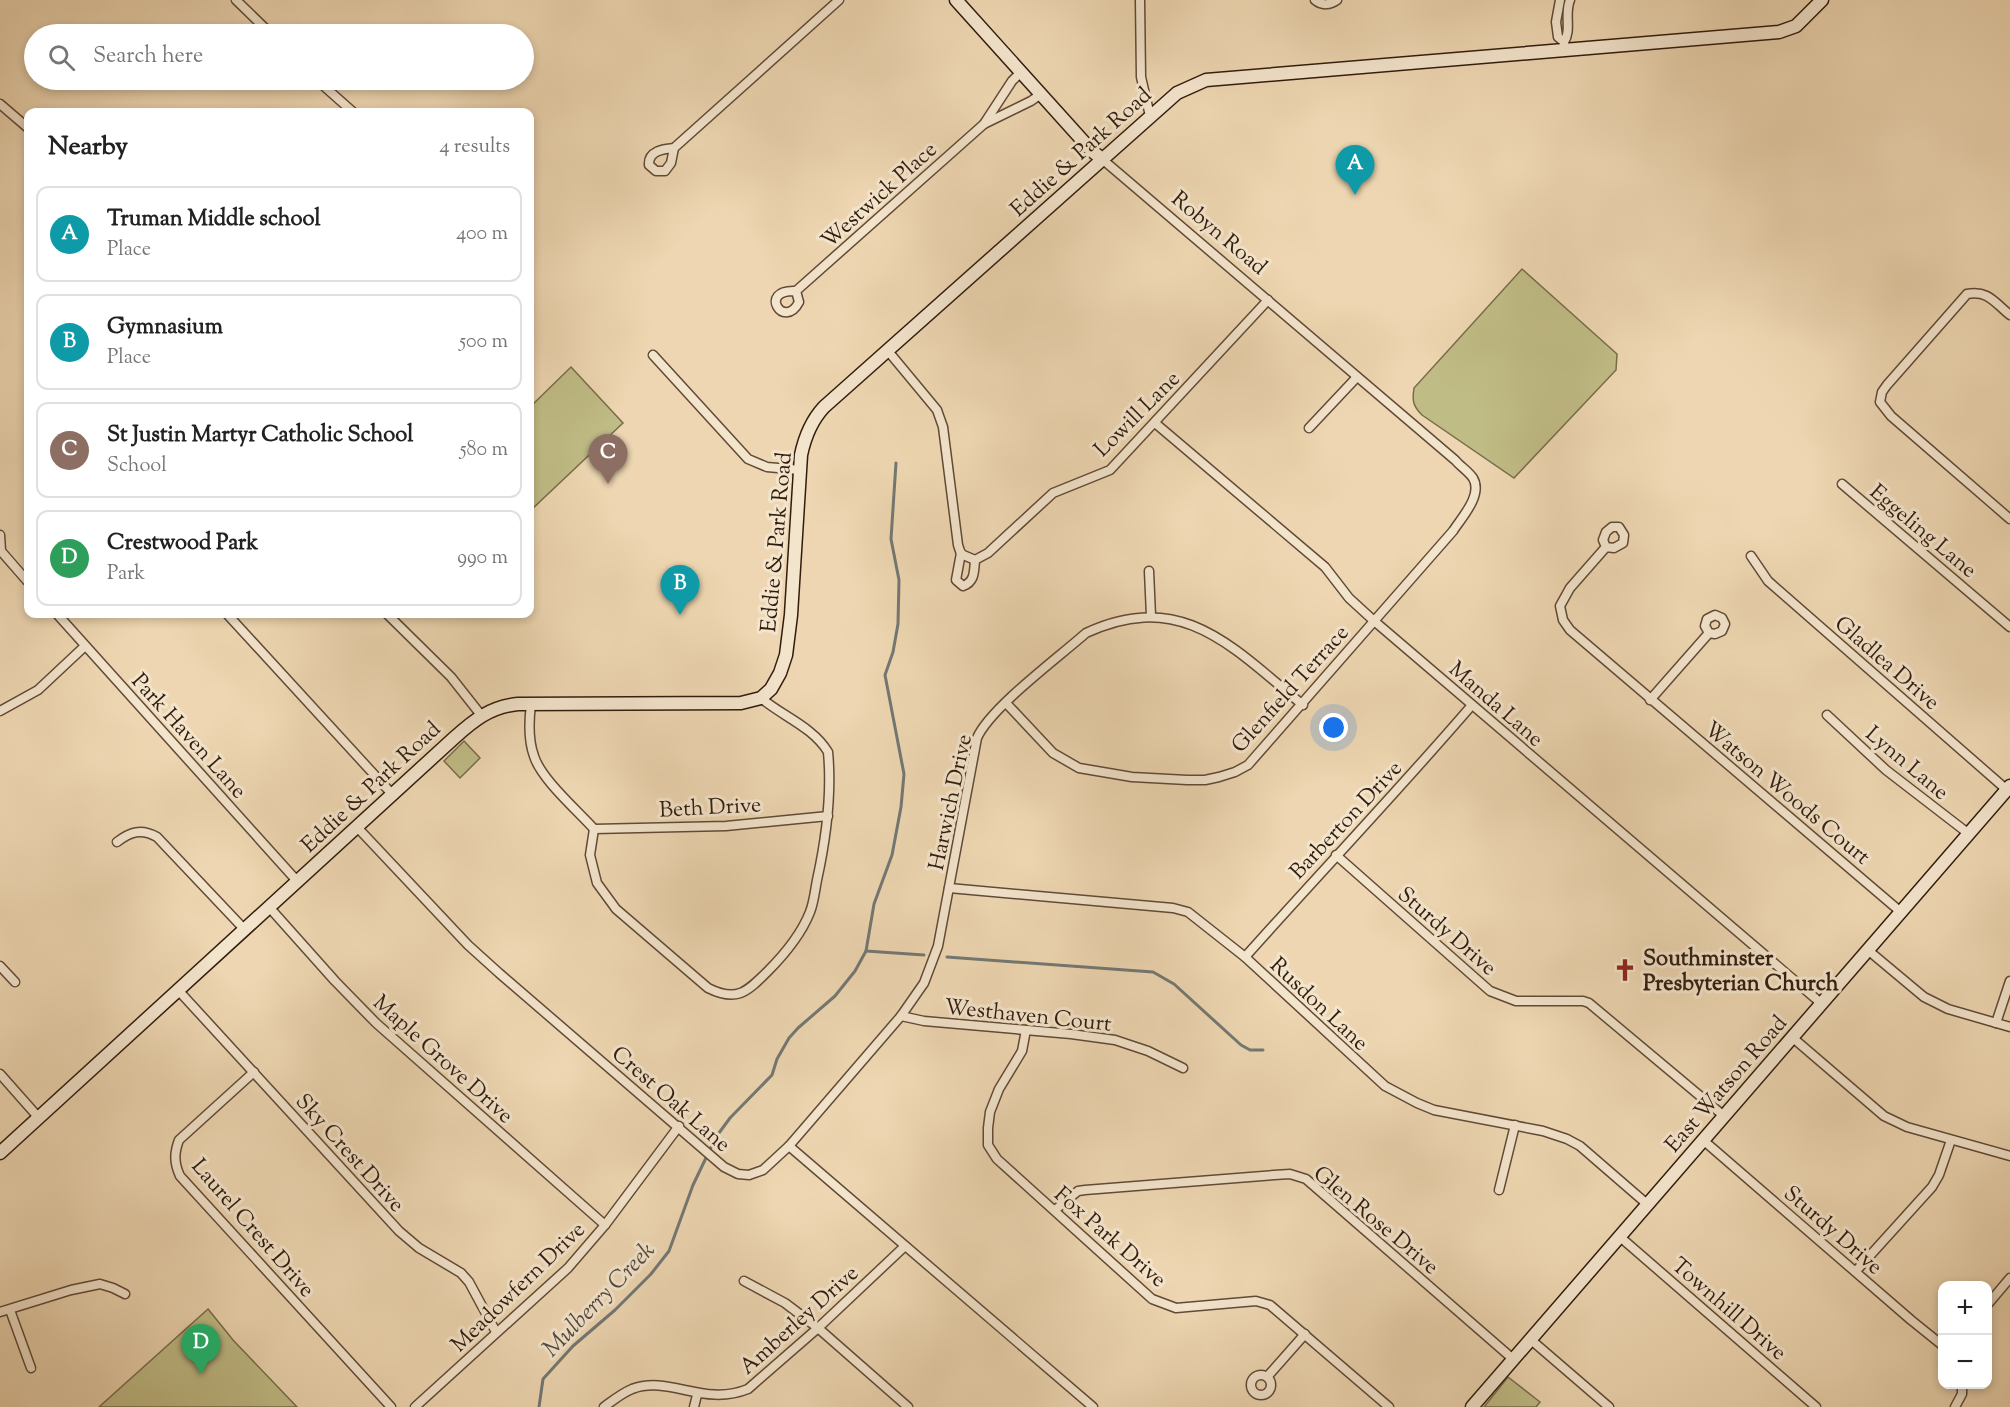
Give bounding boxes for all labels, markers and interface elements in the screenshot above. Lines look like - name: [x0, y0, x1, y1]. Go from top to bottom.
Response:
- search box: [24, 24, 534, 90]
- icon: search: [45, 41, 78, 74]
- text: Search here: [93, 41, 203, 73]
- street label: Eddie & Park Road: [1004, 81, 1160, 226]
- text: Nearby: [48, 129, 128, 166]
- text: 4 results: [439, 133, 510, 162]
- street label: Westwick Place: [815, 135, 945, 257]
- pin: A: [1336, 146, 1374, 195]
- street label: Robyn Road: [1163, 185, 1273, 284]
- text: Truman Middle school: [107, 204, 321, 236]
- text: A: [61, 220, 78, 249]
- text: 400 m: [456, 220, 508, 249]
- text: Place: [107, 236, 151, 265]
- text: Gymnasium: [107, 312, 223, 344]
- text: B: [63, 328, 76, 357]
- text: 500 m: [459, 328, 508, 357]
- text: Place: [107, 344, 151, 373]
- street label: Lowill Lane: [1088, 365, 1189, 466]
- text: St Justin Martyr Catholic School: [107, 420, 413, 452]
- pin: C: [588, 434, 628, 484]
- text: C: [61, 436, 78, 465]
- text: 580 m: [460, 436, 508, 465]
- street label: Eddie & Park Road: [754, 451, 802, 634]
- text: School: [107, 452, 167, 481]
- street label: Eggeling Lane: [1861, 478, 1983, 587]
- text: Crestwood Park: [107, 528, 258, 560]
- text: D: [62, 544, 77, 573]
- text: 990 m: [457, 544, 508, 573]
- text: Park: [107, 560, 145, 589]
- pin: B: [660, 566, 700, 615]
- street label: Gladlea Drive: [1826, 609, 1946, 719]
- street label: Glenfield Terrace: [1225, 619, 1358, 761]
- street label: Manda Lane: [1440, 655, 1550, 756]
- street label: Park Haven Lane: [123, 667, 253, 807]
- your location: [1319, 713, 1348, 742]
- street label: Eddie & Park Road: [295, 715, 449, 862]
- street label: Watson Woods Court: [1696, 715, 1877, 874]
- street label: Lynn Lane: [1857, 720, 1955, 809]
- street label: Harwich Drive: [922, 732, 982, 874]
- street label: Barberton Drive: [1284, 754, 1411, 888]
- street label: Beth Drive: [658, 790, 762, 828]
- street label: Sturdy Drive: [1389, 880, 1503, 984]
- place label: Southminster Presbyterian Church: [1643, 944, 1839, 1001]
- street label: Rusdon Lane: [1261, 951, 1375, 1059]
- church icon: Southminster Presbyterian Church: [1612, 957, 1638, 983]
- street label: Maple Grove Drive: [365, 988, 519, 1132]
- street label: Westhaven Court: [943, 992, 1113, 1042]
- street label: East Watson Road: [1659, 1009, 1796, 1161]
- street label: Crest Oak Lane: [603, 1039, 737, 1161]
- street label: Sky Crest Drive: [287, 1087, 411, 1221]
- street label: Laurel Crest Drive: [182, 1153, 321, 1305]
- street label: Glen Rose Drive: [1305, 1159, 1445, 1284]
- street label: Sturdy Drive: [1775, 1179, 1889, 1283]
- street label: Fox Park Drive: [1046, 1180, 1172, 1296]
- street label: Meadowfern Drive: [445, 1215, 594, 1361]
- water label: Mulberry Creek: [536, 1235, 663, 1366]
- street label: Townhill Drive: [1663, 1251, 1793, 1369]
- street label: Amberley Drive: [733, 1259, 867, 1384]
- map controls: [1938, 1281, 1992, 1389]
- button: +: [1938, 1281, 1992, 1335]
- pin: D: [182, 1324, 220, 1374]
- button: −: [1938, 1335, 1992, 1389]

